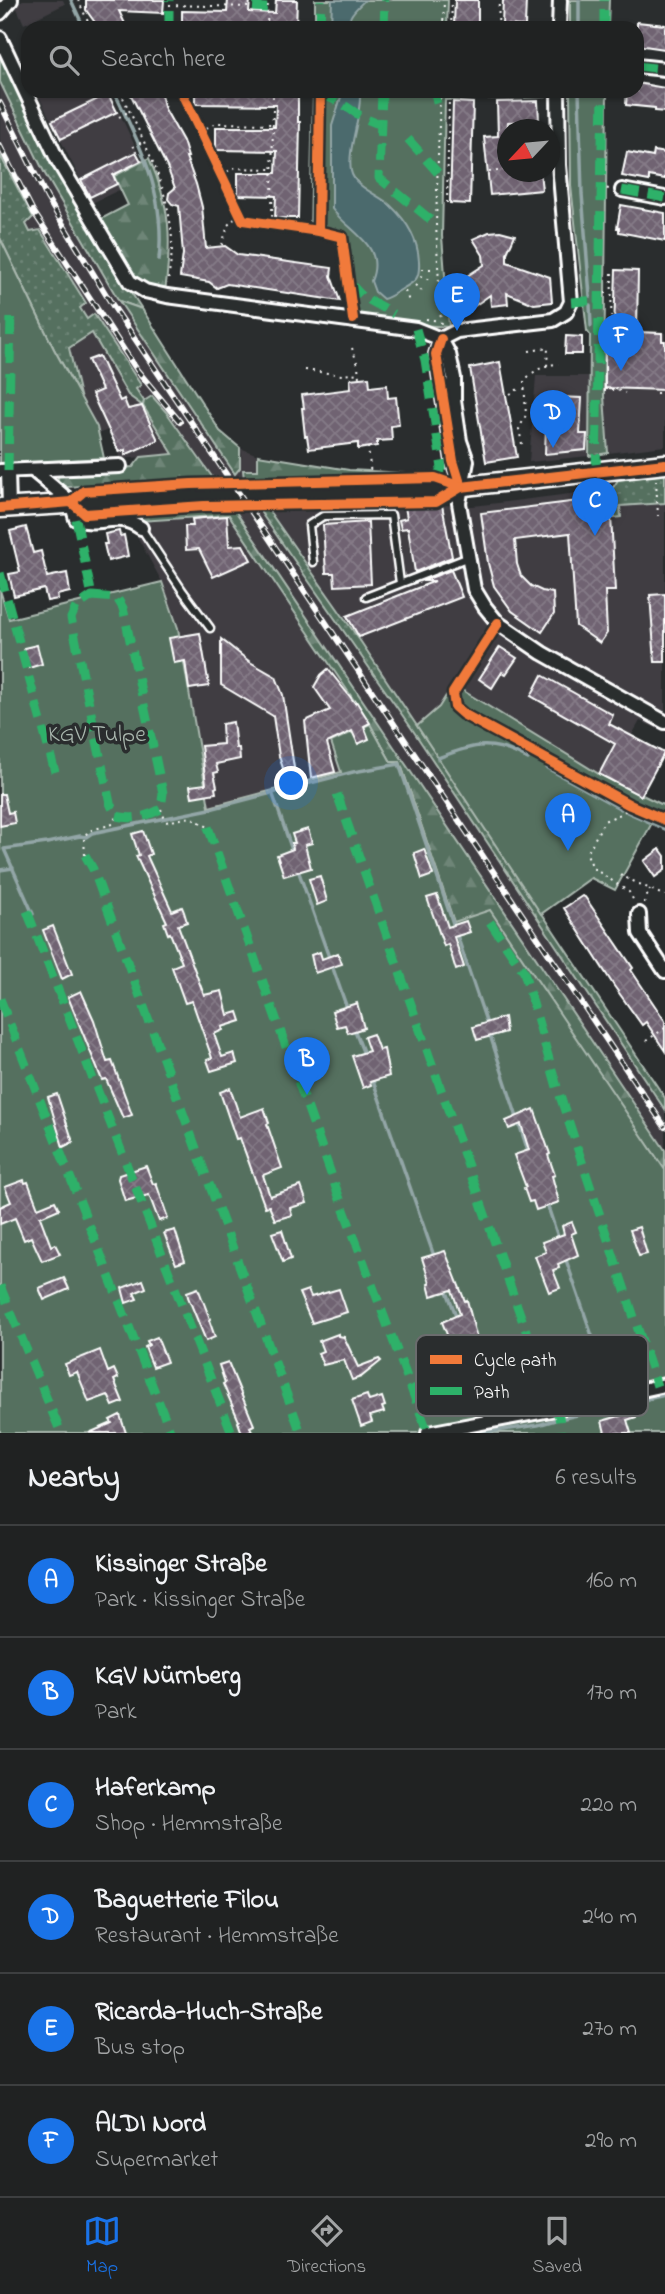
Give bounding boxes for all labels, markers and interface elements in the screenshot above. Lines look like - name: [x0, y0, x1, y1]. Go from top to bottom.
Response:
- search box: [21, 21, 644, 98]
- icon: search: [45, 41, 83, 79]
- text: Search here: [101, 41, 226, 79]
- north arrow: [497, 119, 560, 182]
- pin: E: [434, 273, 480, 331]
- pin: F: [598, 313, 644, 371]
- pin: D: [530, 390, 576, 448]
- pin: C: [572, 478, 618, 536]
- park label: KGV Tulpe: [48, 718, 146, 753]
- your location: [274, 766, 308, 800]
- pin: A: [545, 793, 591, 851]
- pin: B: [284, 1037, 330, 1095]
- legend: [416, 1335, 648, 1416]
- text: Cycle path: [474, 1348, 556, 1376]
- text: Path: [474, 1380, 510, 1407]
- text: Nearby: [28, 1457, 120, 1501]
- text: 6 results: [556, 1462, 637, 1495]
- text: Kissinger Straße: [95, 1546, 267, 1584]
- text: A: [44, 1565, 58, 1598]
- text: 160 m: [586, 1565, 637, 1598]
- text: Park · Kissinger Straße: [95, 1584, 305, 1617]
- text: KGV Nürnberg: [95, 1658, 241, 1696]
- text: B: [43, 1677, 59, 1710]
- text: 170 m: [587, 1677, 637, 1710]
- text: Park: [95, 1696, 137, 1729]
- text: Haferkamp: [95, 1770, 216, 1808]
- text: C: [45, 1789, 57, 1822]
- text: 220 m: [581, 1789, 637, 1822]
- text: Shop · Hemmstraße: [95, 1808, 282, 1841]
- text: Baguetterie Filou: [95, 1882, 279, 1920]
- text: D: [43, 1901, 59, 1934]
- text: 240 m: [583, 1901, 637, 1934]
- text: Restaurant · Hemmstraße: [95, 1920, 339, 1953]
- text: Ricarda-Huch-Straße: [95, 1994, 322, 2032]
- text: E: [44, 2013, 58, 2046]
- text: 270 m: [583, 2013, 637, 2046]
- text: Bus stop: [95, 2032, 185, 2065]
- text: ALDI Nord: [95, 2106, 206, 2144]
- text: F: [44, 2125, 58, 2158]
- text: 290 m: [585, 2125, 637, 2158]
- text: Supermarket: [95, 2144, 218, 2177]
- tab: Map: [83, 2212, 121, 2281]
- tab: Directions: [287, 2212, 366, 2281]
- tab: Saved: [532, 2212, 582, 2281]

